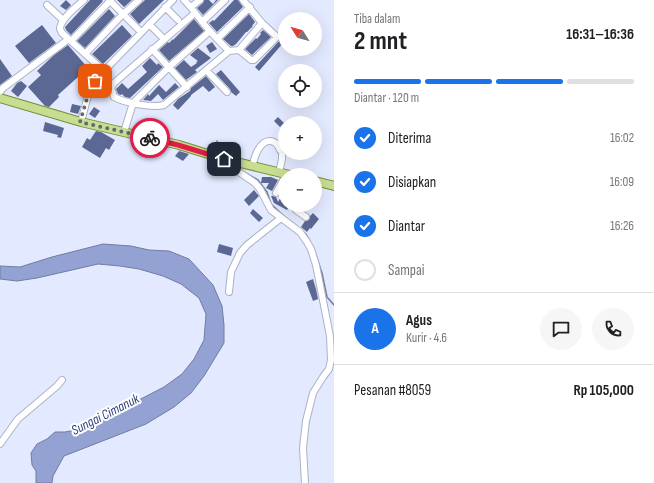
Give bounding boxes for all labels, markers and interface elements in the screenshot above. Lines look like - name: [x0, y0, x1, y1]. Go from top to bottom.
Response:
- text: Tiba dalam: [354, 11, 400, 27]
- north arrow: [278, 12, 322, 56]
- map controls: [278, 12, 322, 212]
- text: 16:31–16:36: [566, 25, 634, 44]
- text: 2 mnt: [354, 26, 407, 57]
- pin: [78, 64, 112, 98]
- button: locate: [278, 64, 322, 108]
- icon: bag: [84, 70, 106, 92]
- text: Diantar · 120 m: [354, 90, 419, 106]
- button: +: [278, 116, 322, 160]
- courier: [130, 118, 170, 158]
- icon: bike: [139, 127, 161, 149]
- icon: check: [354, 127, 376, 149]
- text: Diterima: [388, 129, 431, 148]
- text: 16:02: [610, 130, 634, 146]
- pin: [207, 142, 241, 176]
- icon: home: [213, 148, 235, 170]
- button: −: [278, 168, 322, 212]
- icon: check: [354, 171, 376, 193]
- text: Disiapkan: [388, 173, 436, 192]
- text: 16:09: [610, 174, 634, 190]
- icon: check: [354, 215, 376, 237]
- text: Diantar: [388, 217, 425, 236]
- text: 16:26: [610, 218, 634, 234]
- text: Sampai: [388, 261, 425, 280]
- button: chat: [540, 308, 582, 350]
- button: phone: [592, 308, 634, 350]
- text: Agus: [406, 311, 432, 330]
- text: A: [371, 319, 379, 338]
- text: Kurir · 4.6: [406, 330, 447, 346]
- text: Pesanan #8059: [354, 381, 431, 400]
- text: Rp 105,000: [573, 381, 634, 400]
- water label: Sungai Cimanuk: [68, 390, 143, 439]

